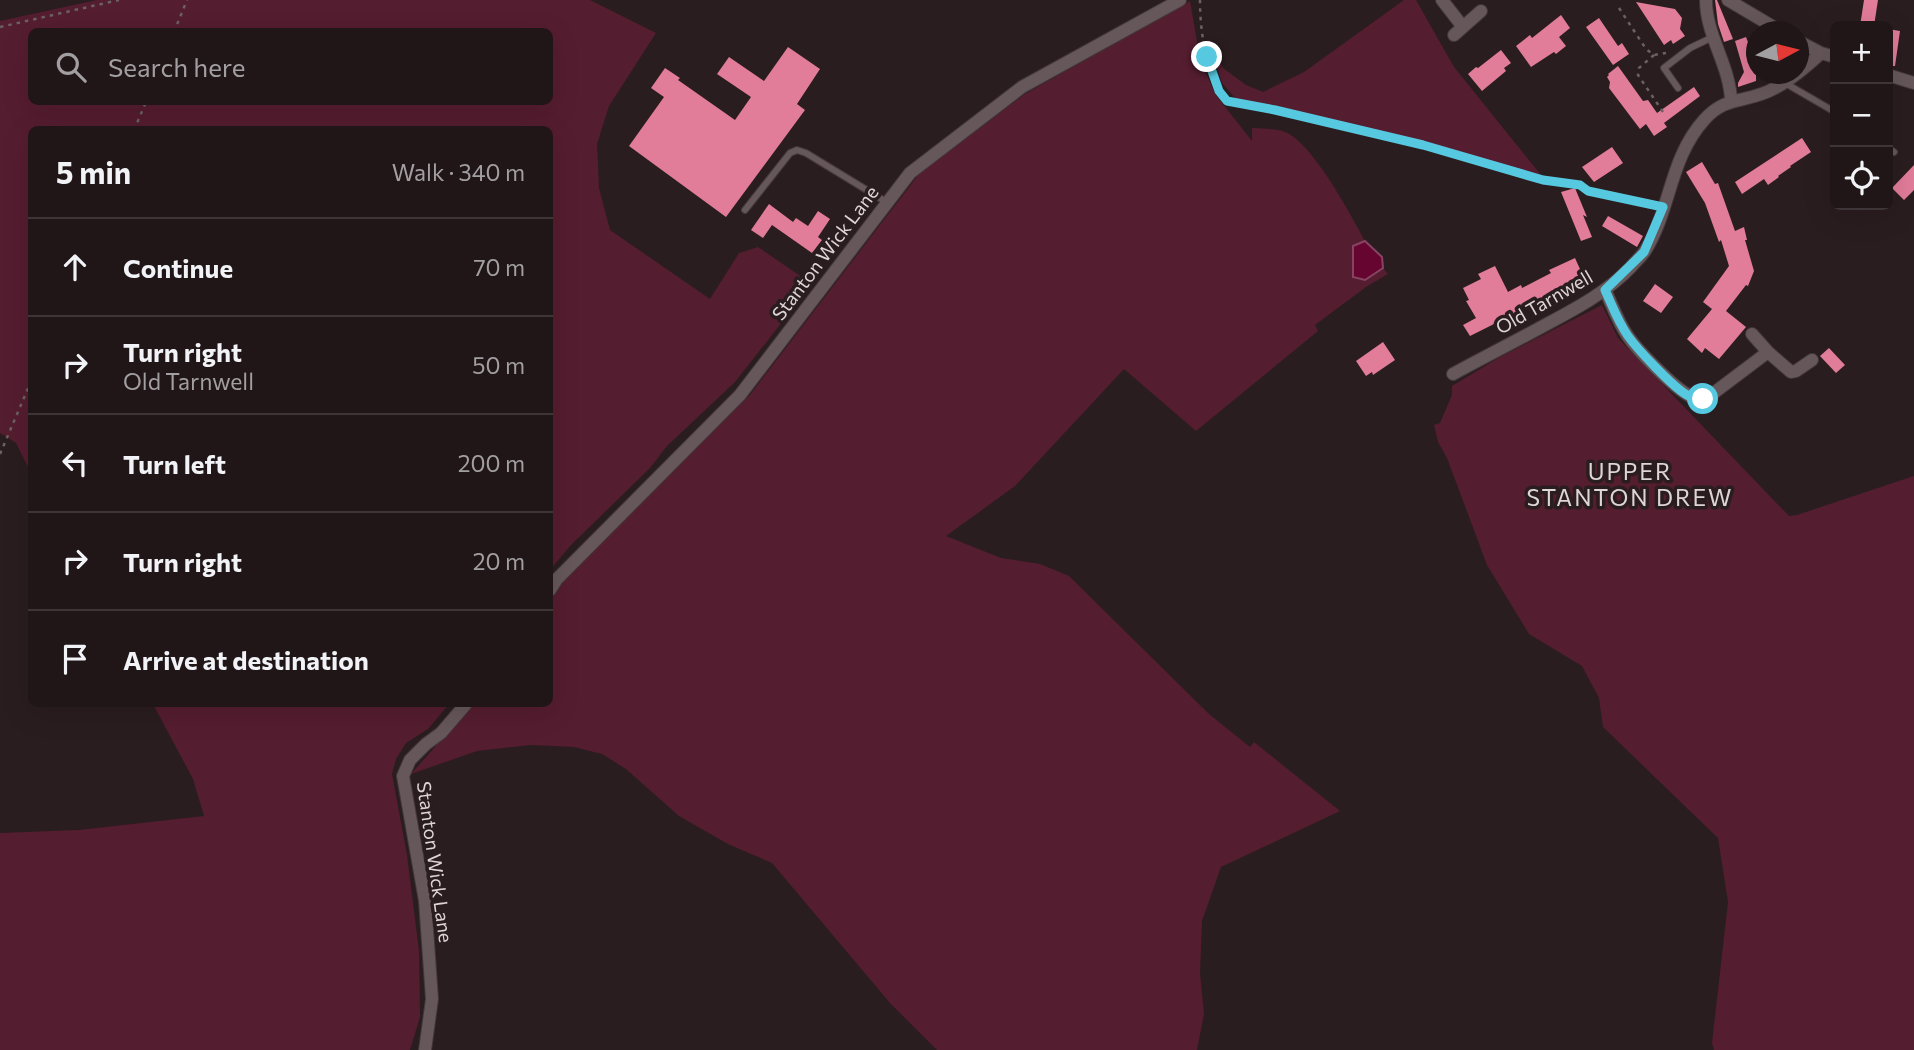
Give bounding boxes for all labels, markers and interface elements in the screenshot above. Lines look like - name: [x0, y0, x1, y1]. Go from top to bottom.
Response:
- north arrow: [1746, 21, 1809, 84]
- map controls: [1830, 21, 1893, 210]
- button: +: [1830, 21, 1893, 84]
- search box: [28, 28, 553, 105]
- route end: [1191, 41, 1222, 72]
- icon: search: [52, 48, 90, 86]
- text: Search here: [108, 51, 246, 82]
- button: −: [1830, 84, 1893, 147]
- button: locate: [1830, 147, 1893, 210]
- text: 5 min: [56, 153, 131, 190]
- text: Walk · 340 m: [392, 158, 525, 186]
- street label: Stanton Wick Lane: [767, 181, 883, 324]
- icon: ahead: [56, 248, 94, 286]
- text: Continue: [123, 252, 233, 283]
- text: 70 m: [473, 253, 525, 281]
- street label: Old Tarnwell: [1491, 265, 1596, 339]
- text: Turn right: [123, 336, 242, 367]
- icon: right: [56, 346, 94, 384]
- text: 50 m: [472, 351, 525, 379]
- text: Old Tarnwell: [123, 367, 254, 395]
- route start: [1687, 383, 1718, 414]
- icon: left: [56, 444, 94, 482]
- text: Turn left: [123, 448, 226, 479]
- text: 200 m: [458, 449, 525, 477]
- district label: UPPER STANTON DREW: [1526, 457, 1734, 511]
- icon: right: [56, 542, 94, 580]
- text: Turn right: [123, 546, 242, 577]
- text: 20 m: [473, 547, 525, 575]
- icon: arrive: [56, 640, 94, 678]
- text: Arrive at destination: [123, 644, 369, 675]
- street label: Stanton Wick Lane: [413, 780, 458, 944]

